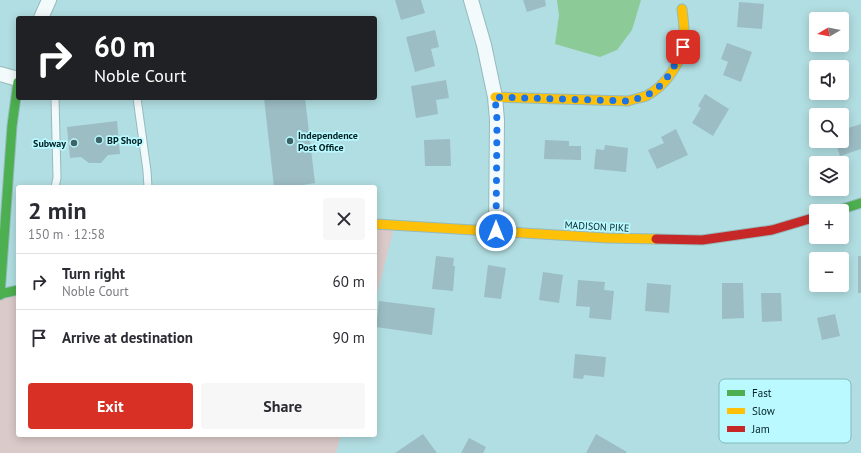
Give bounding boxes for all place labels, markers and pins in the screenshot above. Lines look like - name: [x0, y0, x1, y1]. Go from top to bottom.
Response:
- pin: [666, 30, 700, 64]
- place label: Independence Post Office: [298, 129, 358, 154]
- place label: BP Shop: [107, 134, 143, 147]
- marker: BP Shop: [94, 135, 104, 145]
- marker: Independence Post Office: [285, 136, 295, 146]
- place label: Subway: [33, 137, 66, 150]
- marker: Subway: [69, 138, 79, 148]

